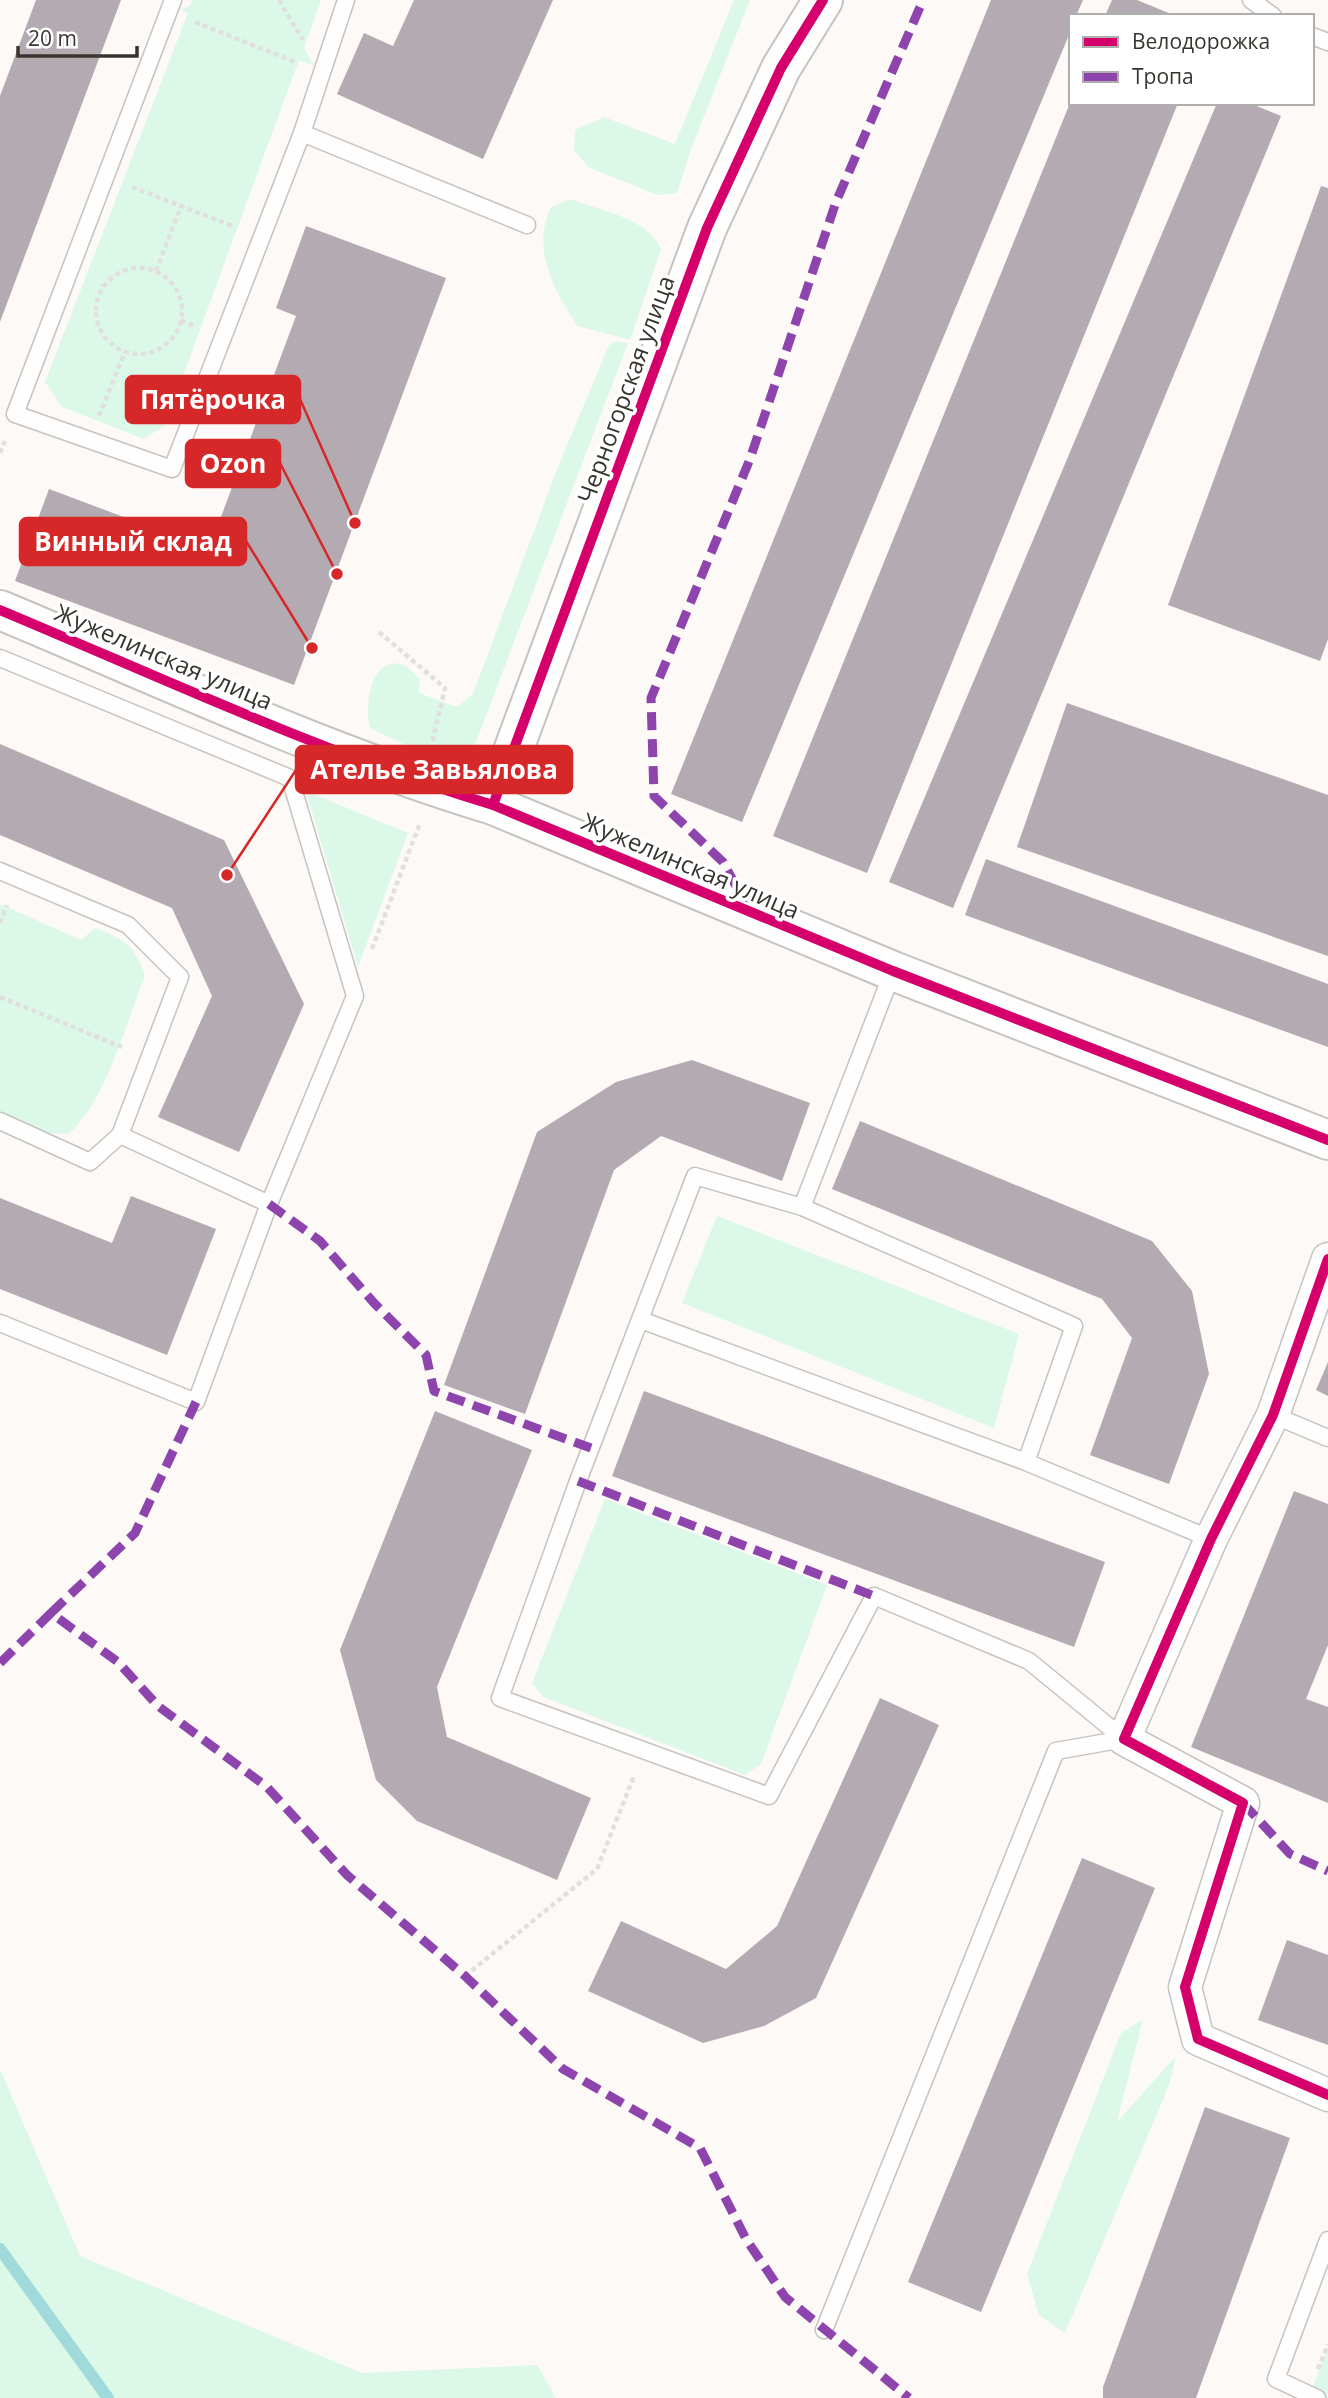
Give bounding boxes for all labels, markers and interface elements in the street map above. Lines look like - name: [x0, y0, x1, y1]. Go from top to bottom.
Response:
- scale bar: [18, 14, 136, 58]
- legend: [1069, 14, 1314, 105]
- text: 20 m: [28, 24, 77, 52]
- text: Велодорожка: [1132, 27, 1270, 55]
- text: Тропа: [1132, 62, 1194, 90]
- street label: Черногорская улица: [568, 271, 682, 507]
- callout: Пятёрочка: [126, 376, 300, 423]
- text: Пятёрочка: [140, 381, 286, 417]
- callout: Ozon: [186, 440, 280, 487]
- text: Ozon: [200, 445, 266, 481]
- callout: Винный склад: [20, 518, 246, 565]
- text: Винный склад: [34, 523, 232, 559]
- street label: Жужелинская улица: [50, 595, 278, 717]
- callout: Ателье Завьялова: [296, 746, 572, 793]
- text: Ателье Завьялова: [310, 751, 558, 787]
- street label: Жужелинская улица: [577, 804, 805, 926]

